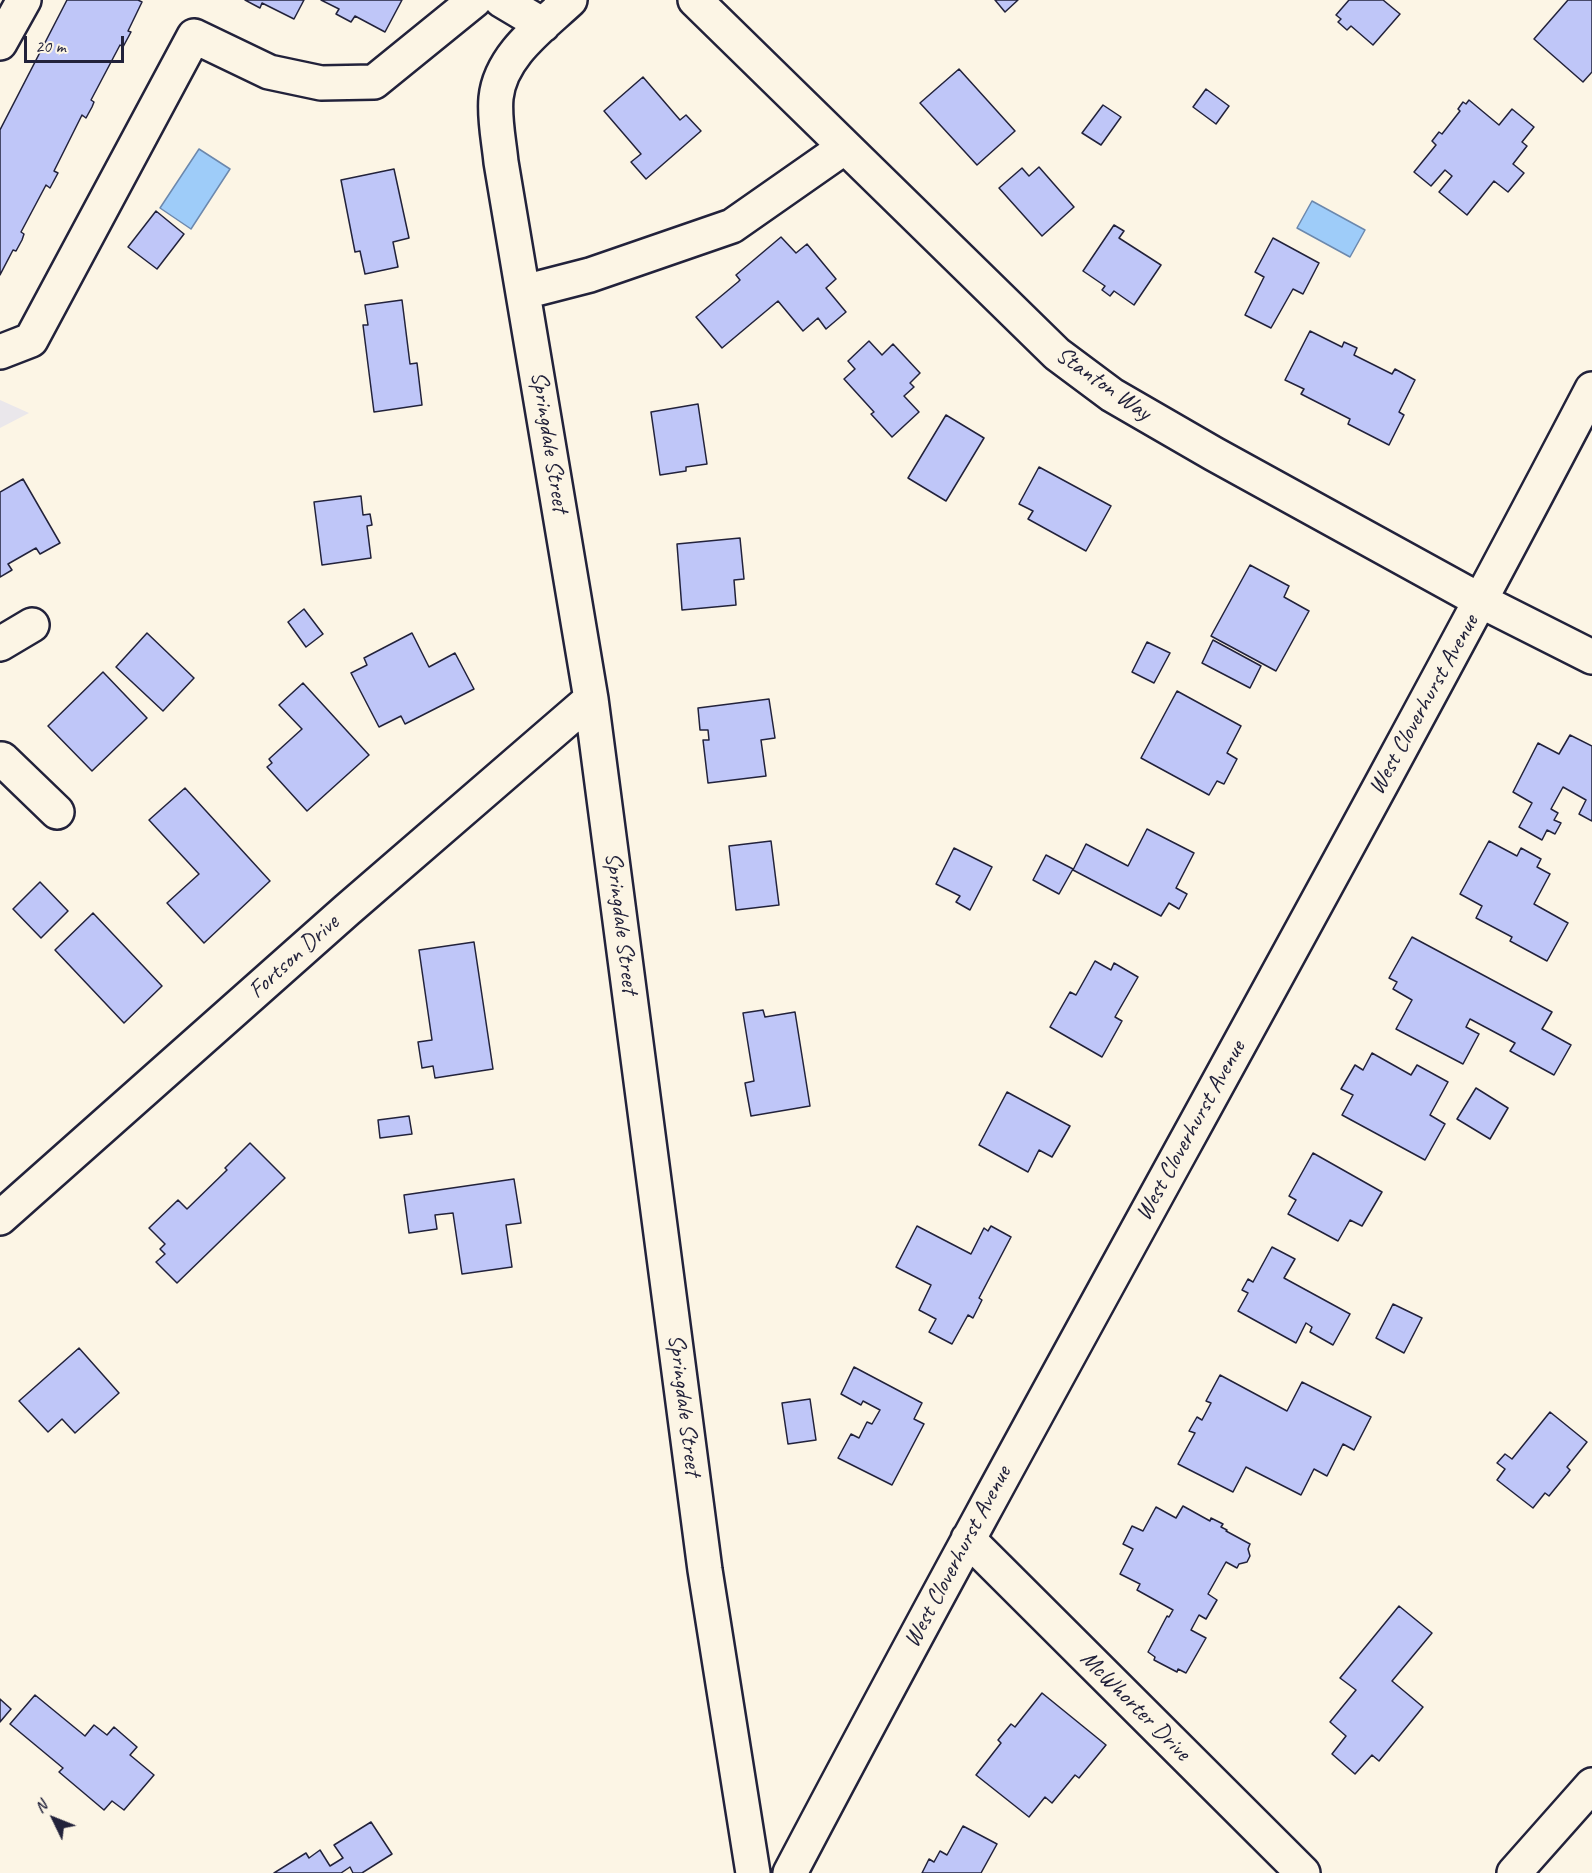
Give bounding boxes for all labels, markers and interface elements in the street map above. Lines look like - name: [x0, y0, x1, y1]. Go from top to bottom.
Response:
- scale bar: [27, 24, 128, 62]
- text: 20 m: [35, 35, 66, 57]
- street label: Stanton Way: [1050, 341, 1156, 427]
- street label: Springdale Street: [524, 370, 574, 514]
- street label: West Cloverhurst Avenue: [1363, 610, 1485, 800]
- street label: Springdale Street: [598, 851, 644, 995]
- street label: Fortson Drive: [243, 909, 345, 1005]
- street label: West Cloverhurst Avenue: [1130, 1036, 1252, 1226]
- street label: Springdale Street: [661, 1333, 707, 1477]
- street label: West Cloverhurst Avenue: [898, 1461, 1018, 1653]
- street label: McWhorter Drive: [1074, 1645, 1196, 1767]
- north arrow: [24, 1789, 84, 1849]
- text: N: [30, 1796, 52, 1817]

